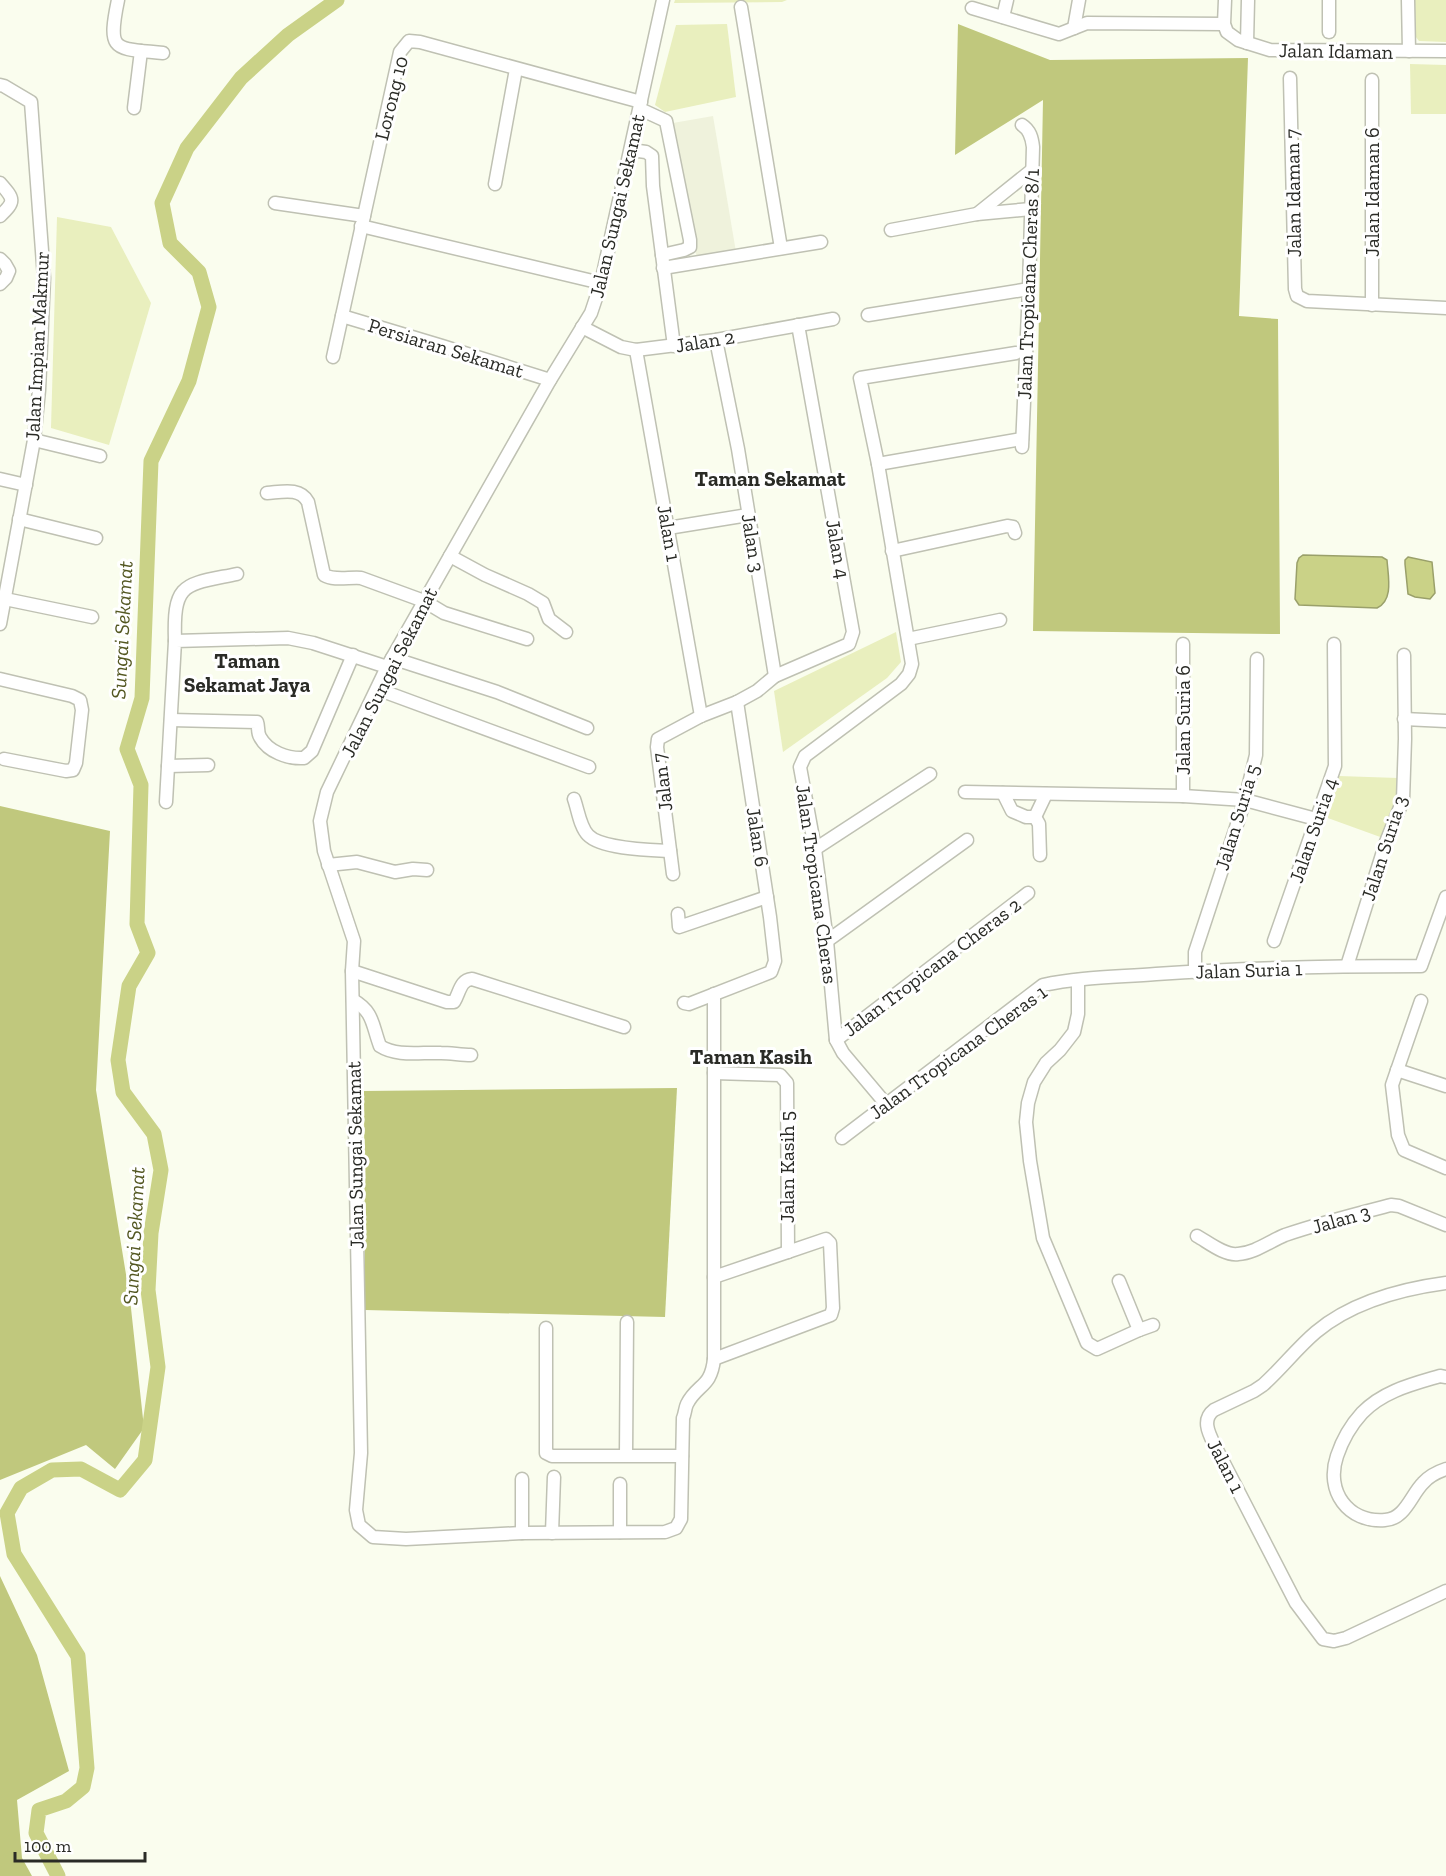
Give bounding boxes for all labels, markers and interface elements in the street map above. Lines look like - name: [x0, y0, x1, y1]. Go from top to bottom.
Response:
- street label: Jalan Idaman: [1279, 38, 1394, 64]
- street label: Lorong 10: [369, 53, 413, 143]
- street label: Jalan Sungai Sekamat: [584, 111, 650, 300]
- street label: Jalan Idaman 6: [1360, 127, 1384, 257]
- street label: Jalan Idaman 7: [1280, 128, 1306, 257]
- street label: Jalan Tropicana Cheras 8/1: [1012, 168, 1044, 400]
- street label: Jalan Impian Makmur: [20, 251, 54, 441]
- street label: Persiaran Sekamat: [365, 313, 527, 383]
- street label: Jalan 2: [674, 324, 736, 358]
- district label: Taman Sekamat: [695, 466, 846, 491]
- street label: Jalan 1: [652, 503, 686, 563]
- street label: Jalan 3: [737, 512, 769, 574]
- street label: Jalan 4: [821, 517, 855, 581]
- water label: Sungai Sekamat: [105, 560, 138, 700]
- street label: Jalan Sungai Sekamat: [336, 582, 443, 761]
- district label: Taman Sekamat Jaya: [184, 648, 311, 697]
- street label: Jalan Suria 6: [1171, 665, 1195, 775]
- street label: Jalan 7: [646, 751, 677, 813]
- street label: Jalan Suria 5: [1210, 761, 1264, 873]
- street label: Jalan Suria 4: [1284, 774, 1342, 886]
- street label: Jalan Tropicana Cheras: [791, 783, 843, 985]
- street label: Jalan Suria 3: [1356, 792, 1412, 904]
- street label: Jalan 6: [741, 806, 775, 868]
- street label: Jalan Tropicana Cheras 2: [839, 892, 1025, 1042]
- street label: Jalan Suria 1: [1195, 956, 1303, 984]
- street label: Jalan Tropicana Cheras 1: [865, 979, 1052, 1124]
- district label: Taman Kasih: [690, 1044, 812, 1069]
- street label: Jalan Sungai Sekamat: [341, 1060, 369, 1249]
- street label: Jalan Kasih 5: [775, 1111, 799, 1223]
- water label: Sungai Sekamat: [117, 1166, 150, 1306]
- street label: Jalan 3: [1309, 1199, 1373, 1239]
- street label: Jalan 1: [1202, 1435, 1250, 1497]
- scale bar: [15, 1825, 146, 1863]
- text: 100 m: [24, 1835, 72, 1857]

